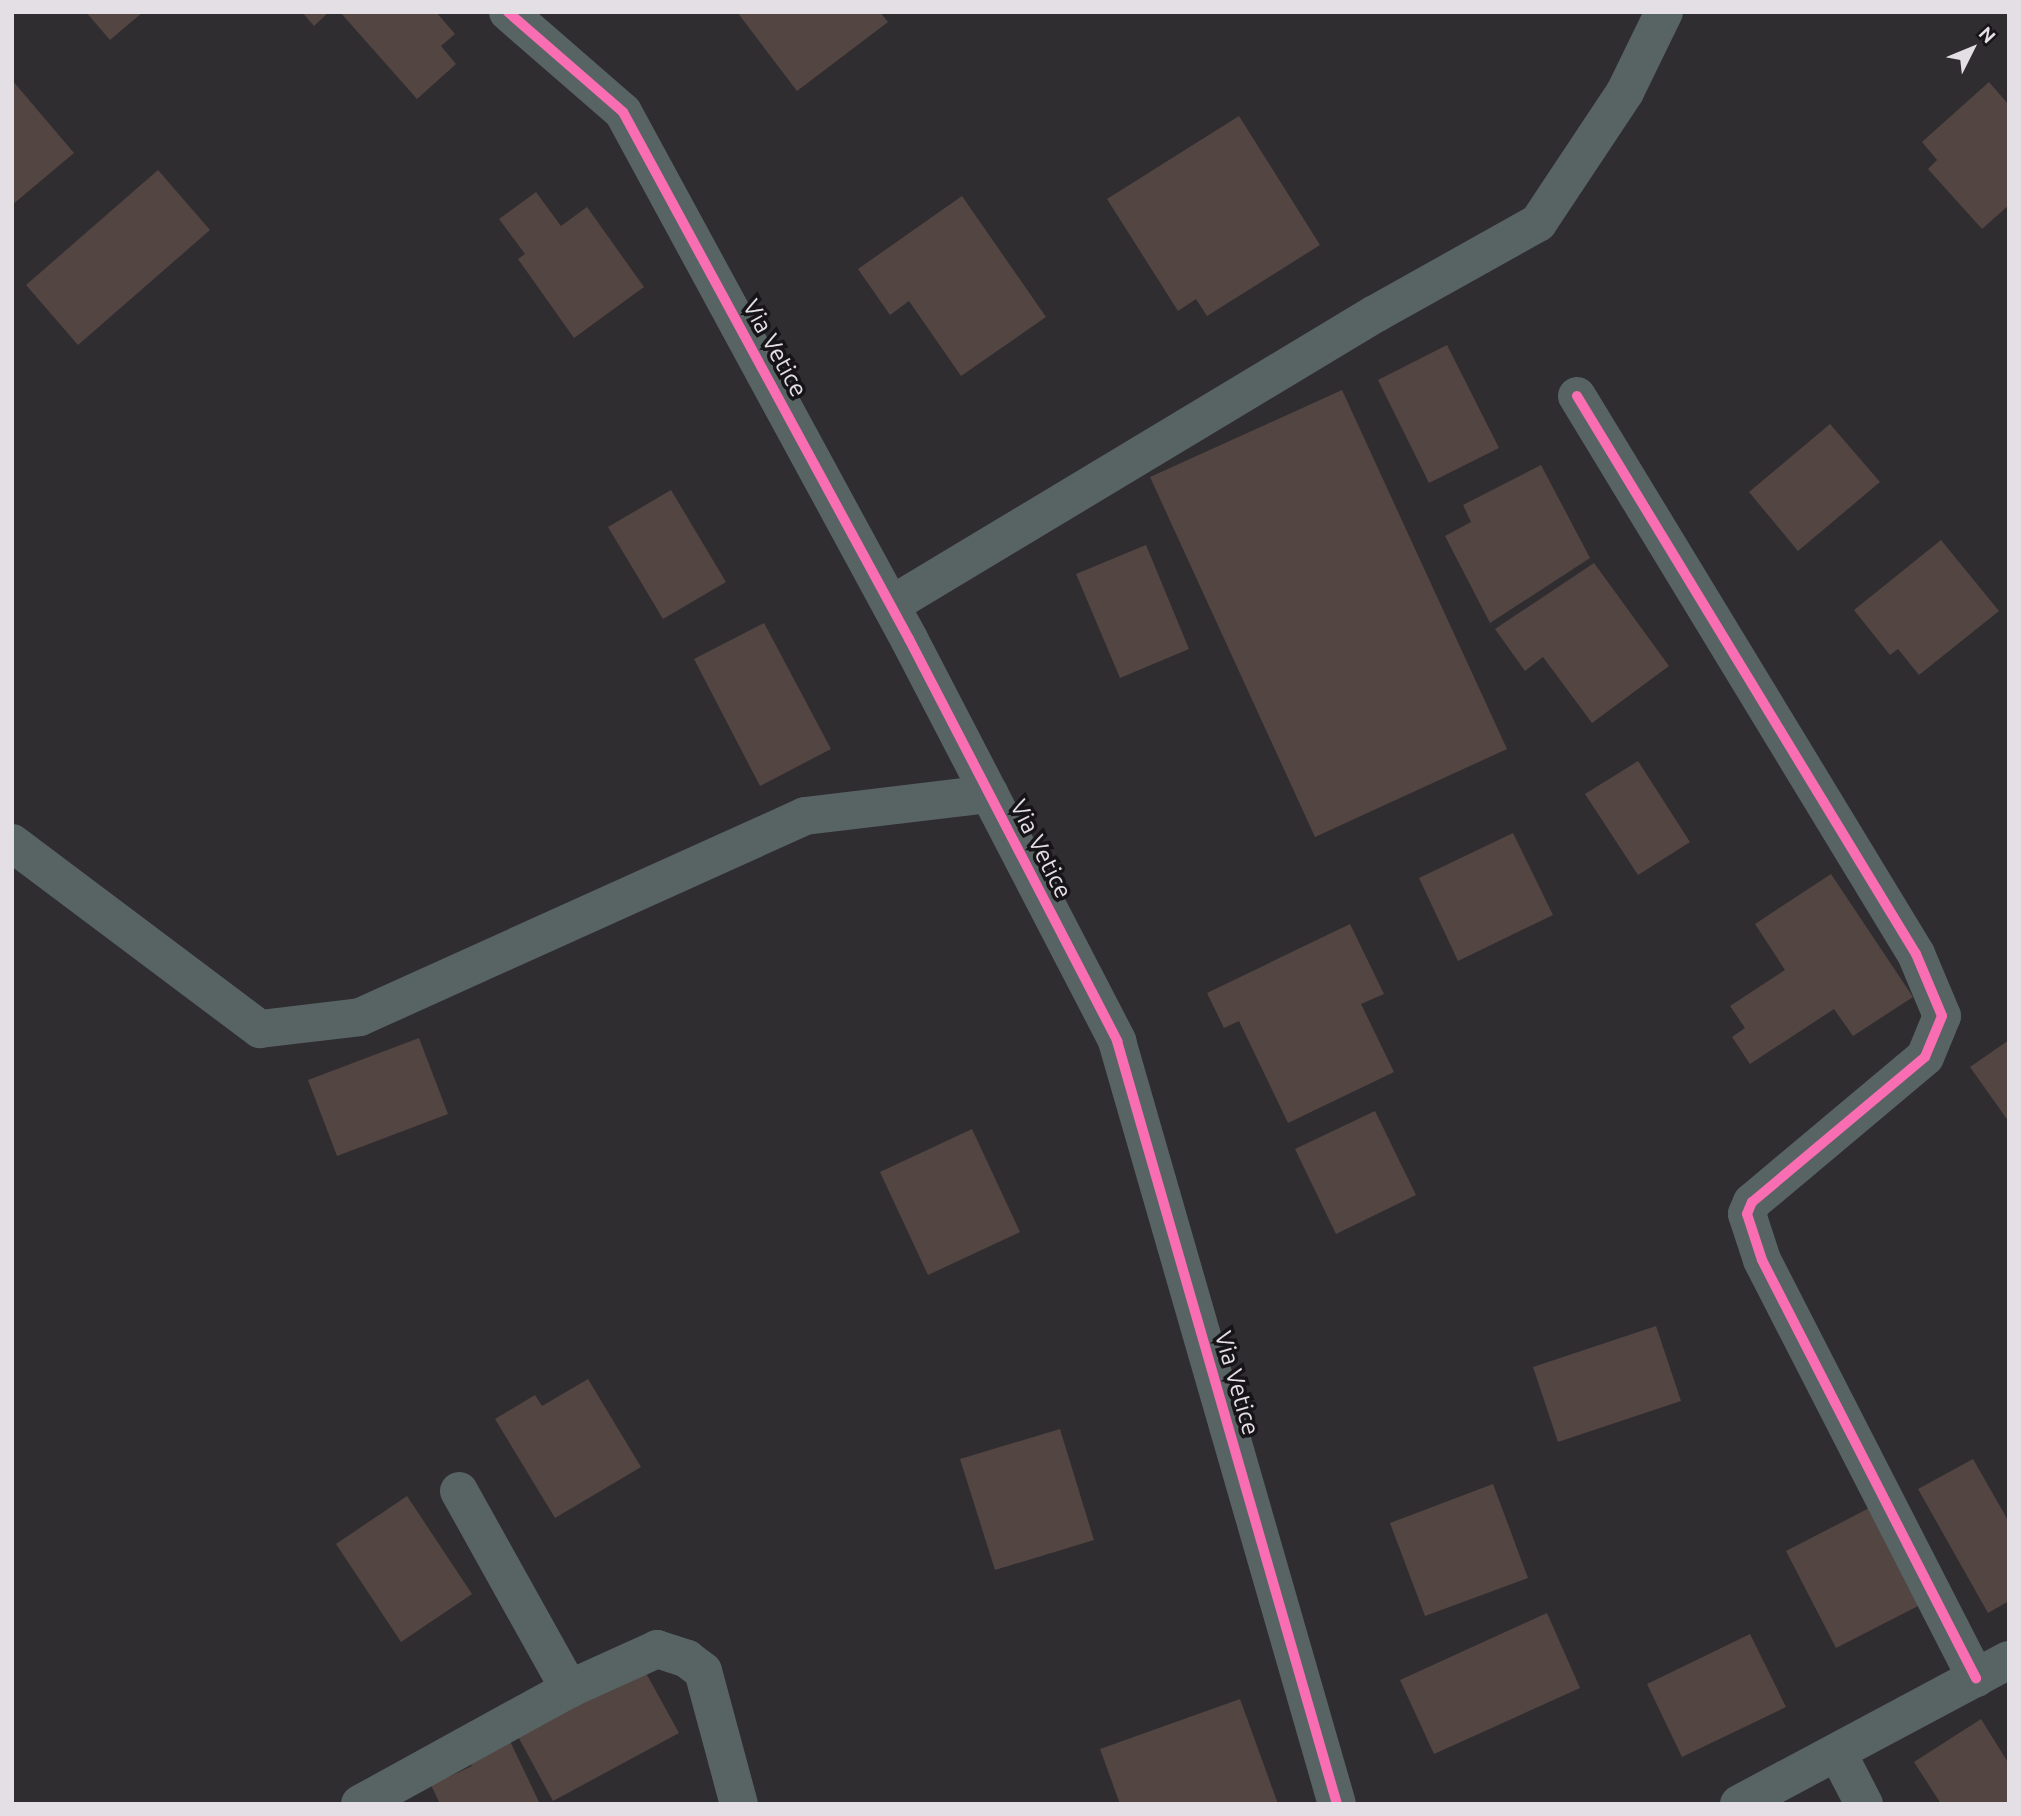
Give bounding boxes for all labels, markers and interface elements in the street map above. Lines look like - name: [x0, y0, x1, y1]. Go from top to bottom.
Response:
- north arrow: [1937, 14, 2007, 84]
- text: N: [1974, 22, 2000, 47]
- street label: Via Vetice: [736, 294, 814, 402]
- street label: Via Vetice: [1004, 795, 1078, 903]
- street label: Via Vetice: [1208, 1328, 1266, 1438]

